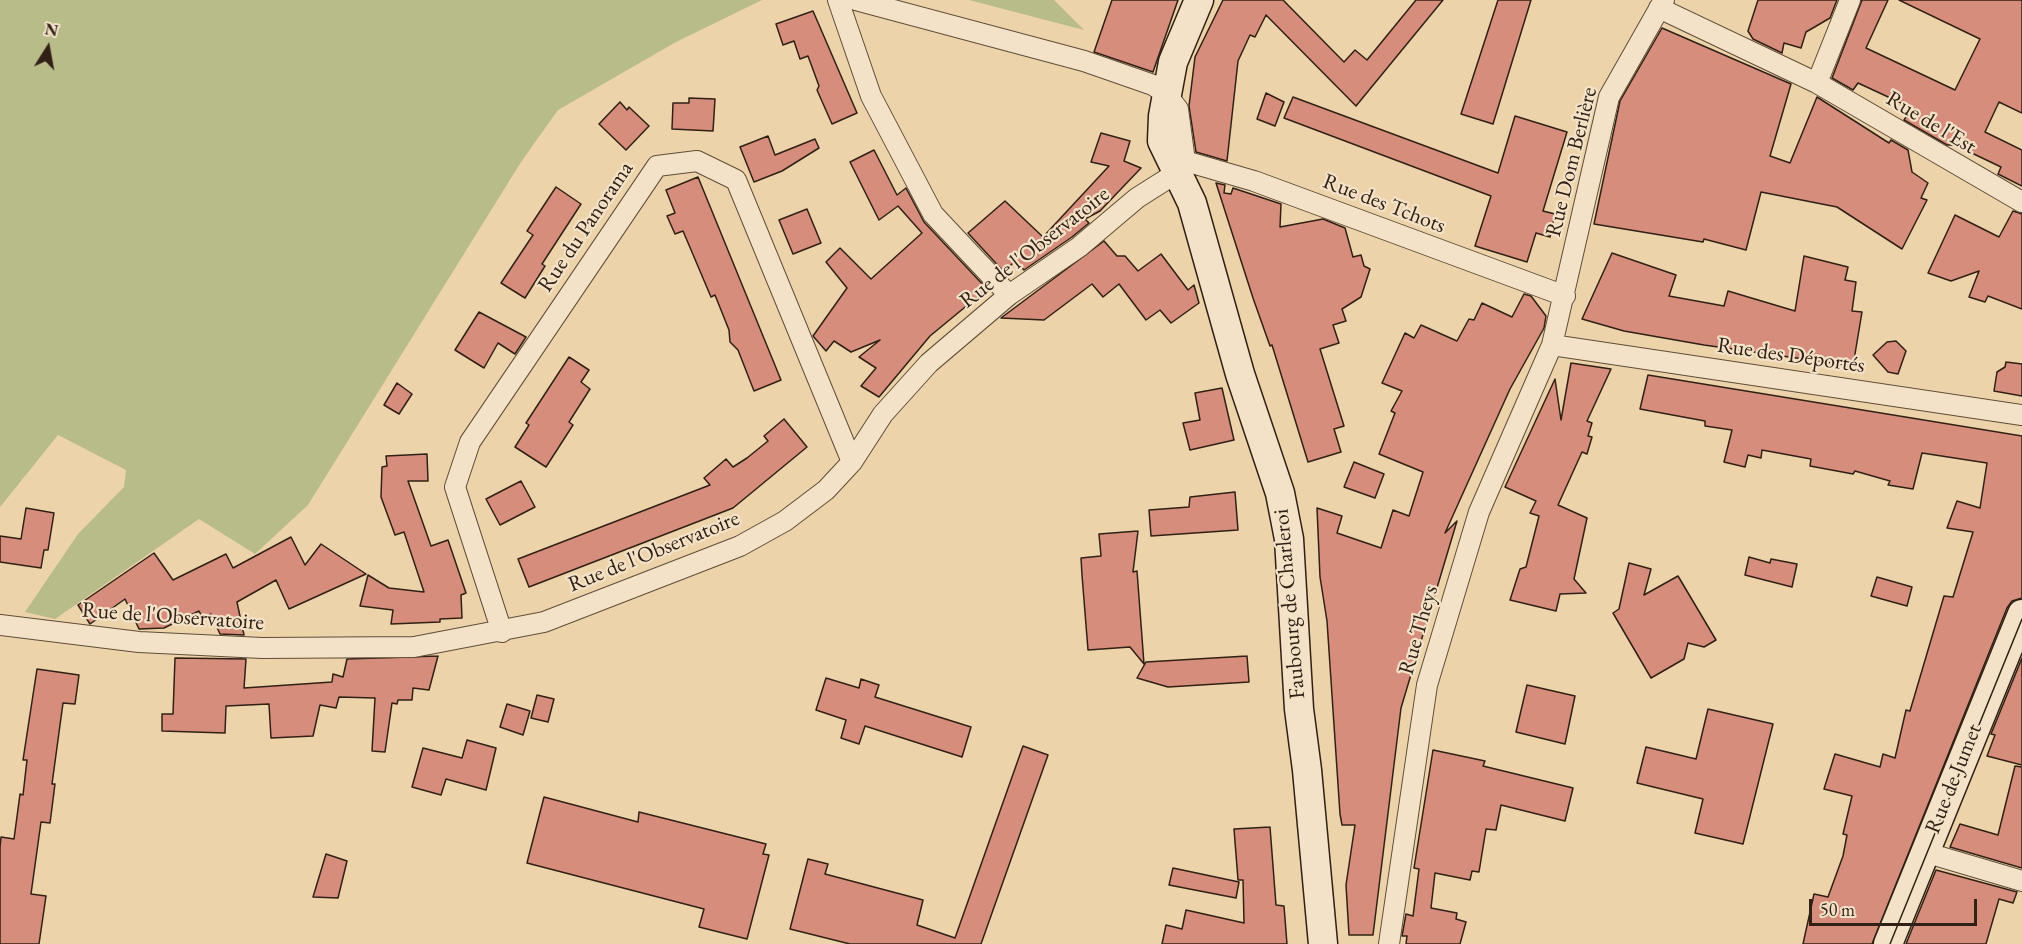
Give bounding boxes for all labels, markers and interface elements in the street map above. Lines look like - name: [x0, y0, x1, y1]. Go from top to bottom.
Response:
- north arrow: [18, 18, 78, 78]
- text: N: [43, 18, 60, 41]
- street label: Rue Dom Berlière: [1541, 84, 1603, 240]
- street label: Rue de l'Est: [1881, 86, 1981, 160]
- street label: Rue du Panorama: [533, 157, 639, 297]
- street label: Rue des Tchots: [1319, 169, 1449, 239]
- street label: Rue de l'Observatoire: [955, 181, 1115, 315]
- street label: Rue des Déportés: [1715, 333, 1867, 379]
- street label: Rue de l'Observatoire: [564, 506, 744, 598]
- street label: Faubourg de Charleroi: [1269, 508, 1311, 700]
- street label: Rue Theys: [1394, 582, 1444, 678]
- street label: Rue de l'Observatoire: [81, 597, 265, 637]
- street label: Rue de Jumet: [1920, 720, 1988, 838]
- scale bar: [1812, 887, 1980, 925]
- text: 50 m: [1820, 898, 1855, 921]

